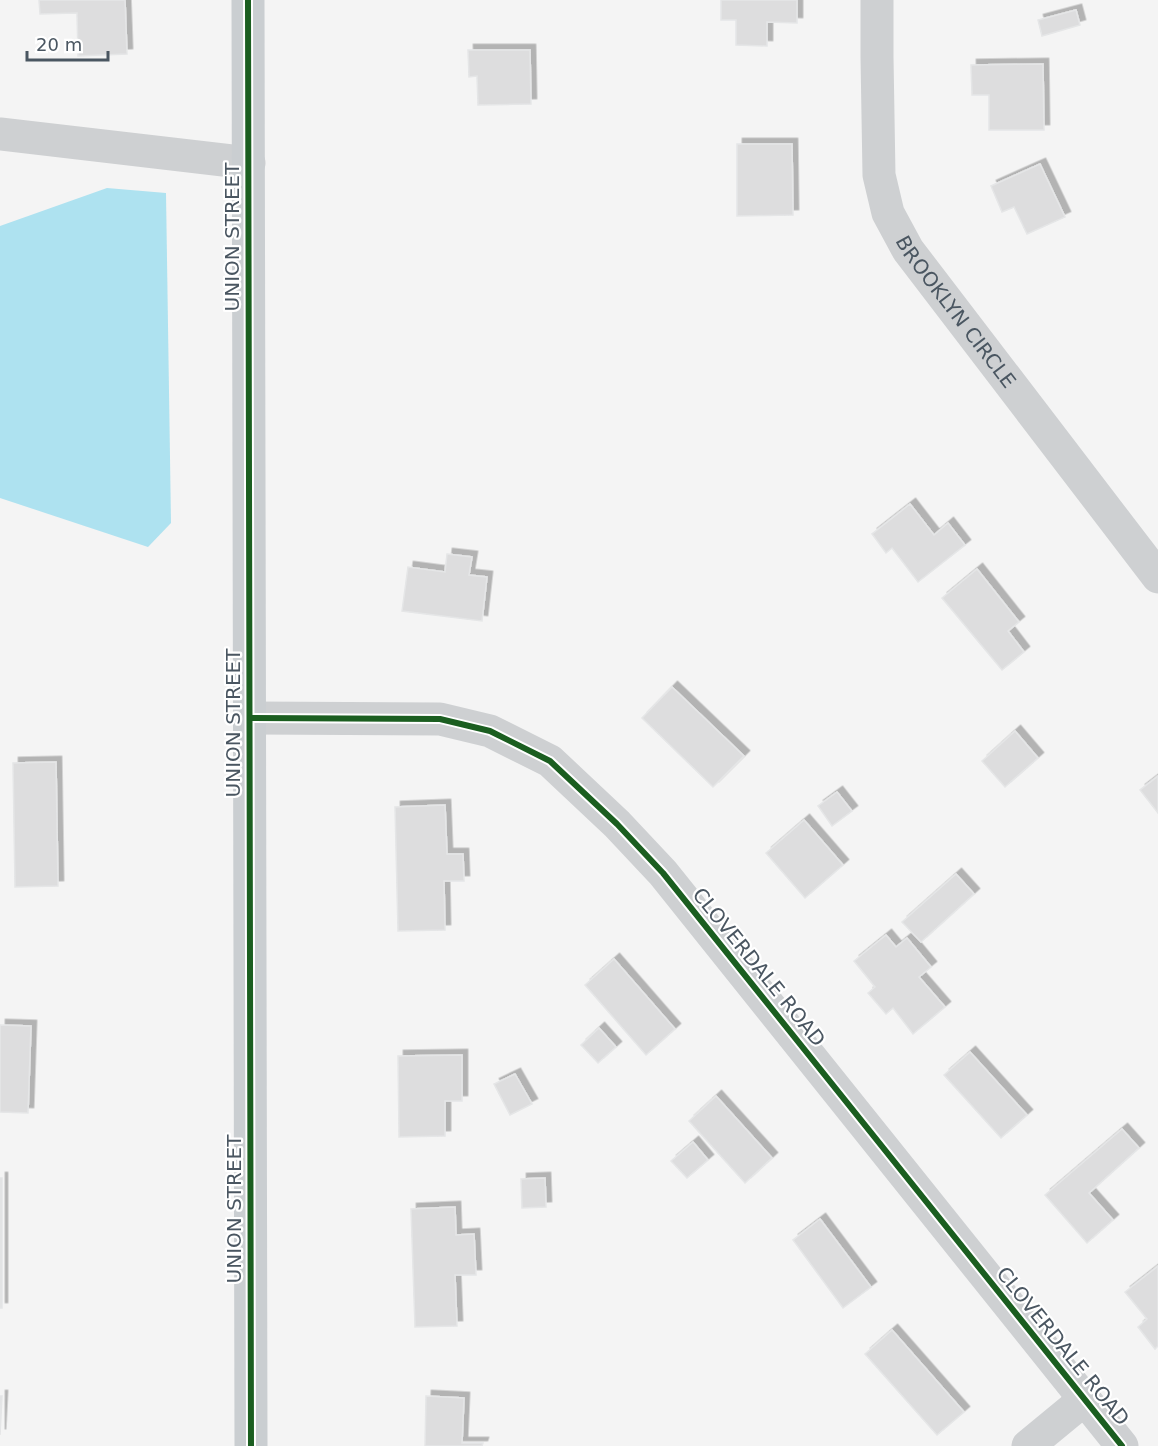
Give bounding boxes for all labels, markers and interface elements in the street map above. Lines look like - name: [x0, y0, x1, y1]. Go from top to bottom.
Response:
- scale bar: [27, 24, 108, 62]
- text: 20 m: [36, 34, 82, 55]
- street label: UNION STREET: [220, 162, 244, 311]
- street label: BROOKLYN CIRCLE: [891, 231, 1021, 393]
- street label: UNION STREET: [221, 648, 245, 797]
- street label: CLOVERDALE ROAD: [688, 883, 830, 1051]
- street label: UNION STREET: [222, 1134, 246, 1283]
- street label: CLOVERDALE ROAD: [992, 1262, 1134, 1430]

